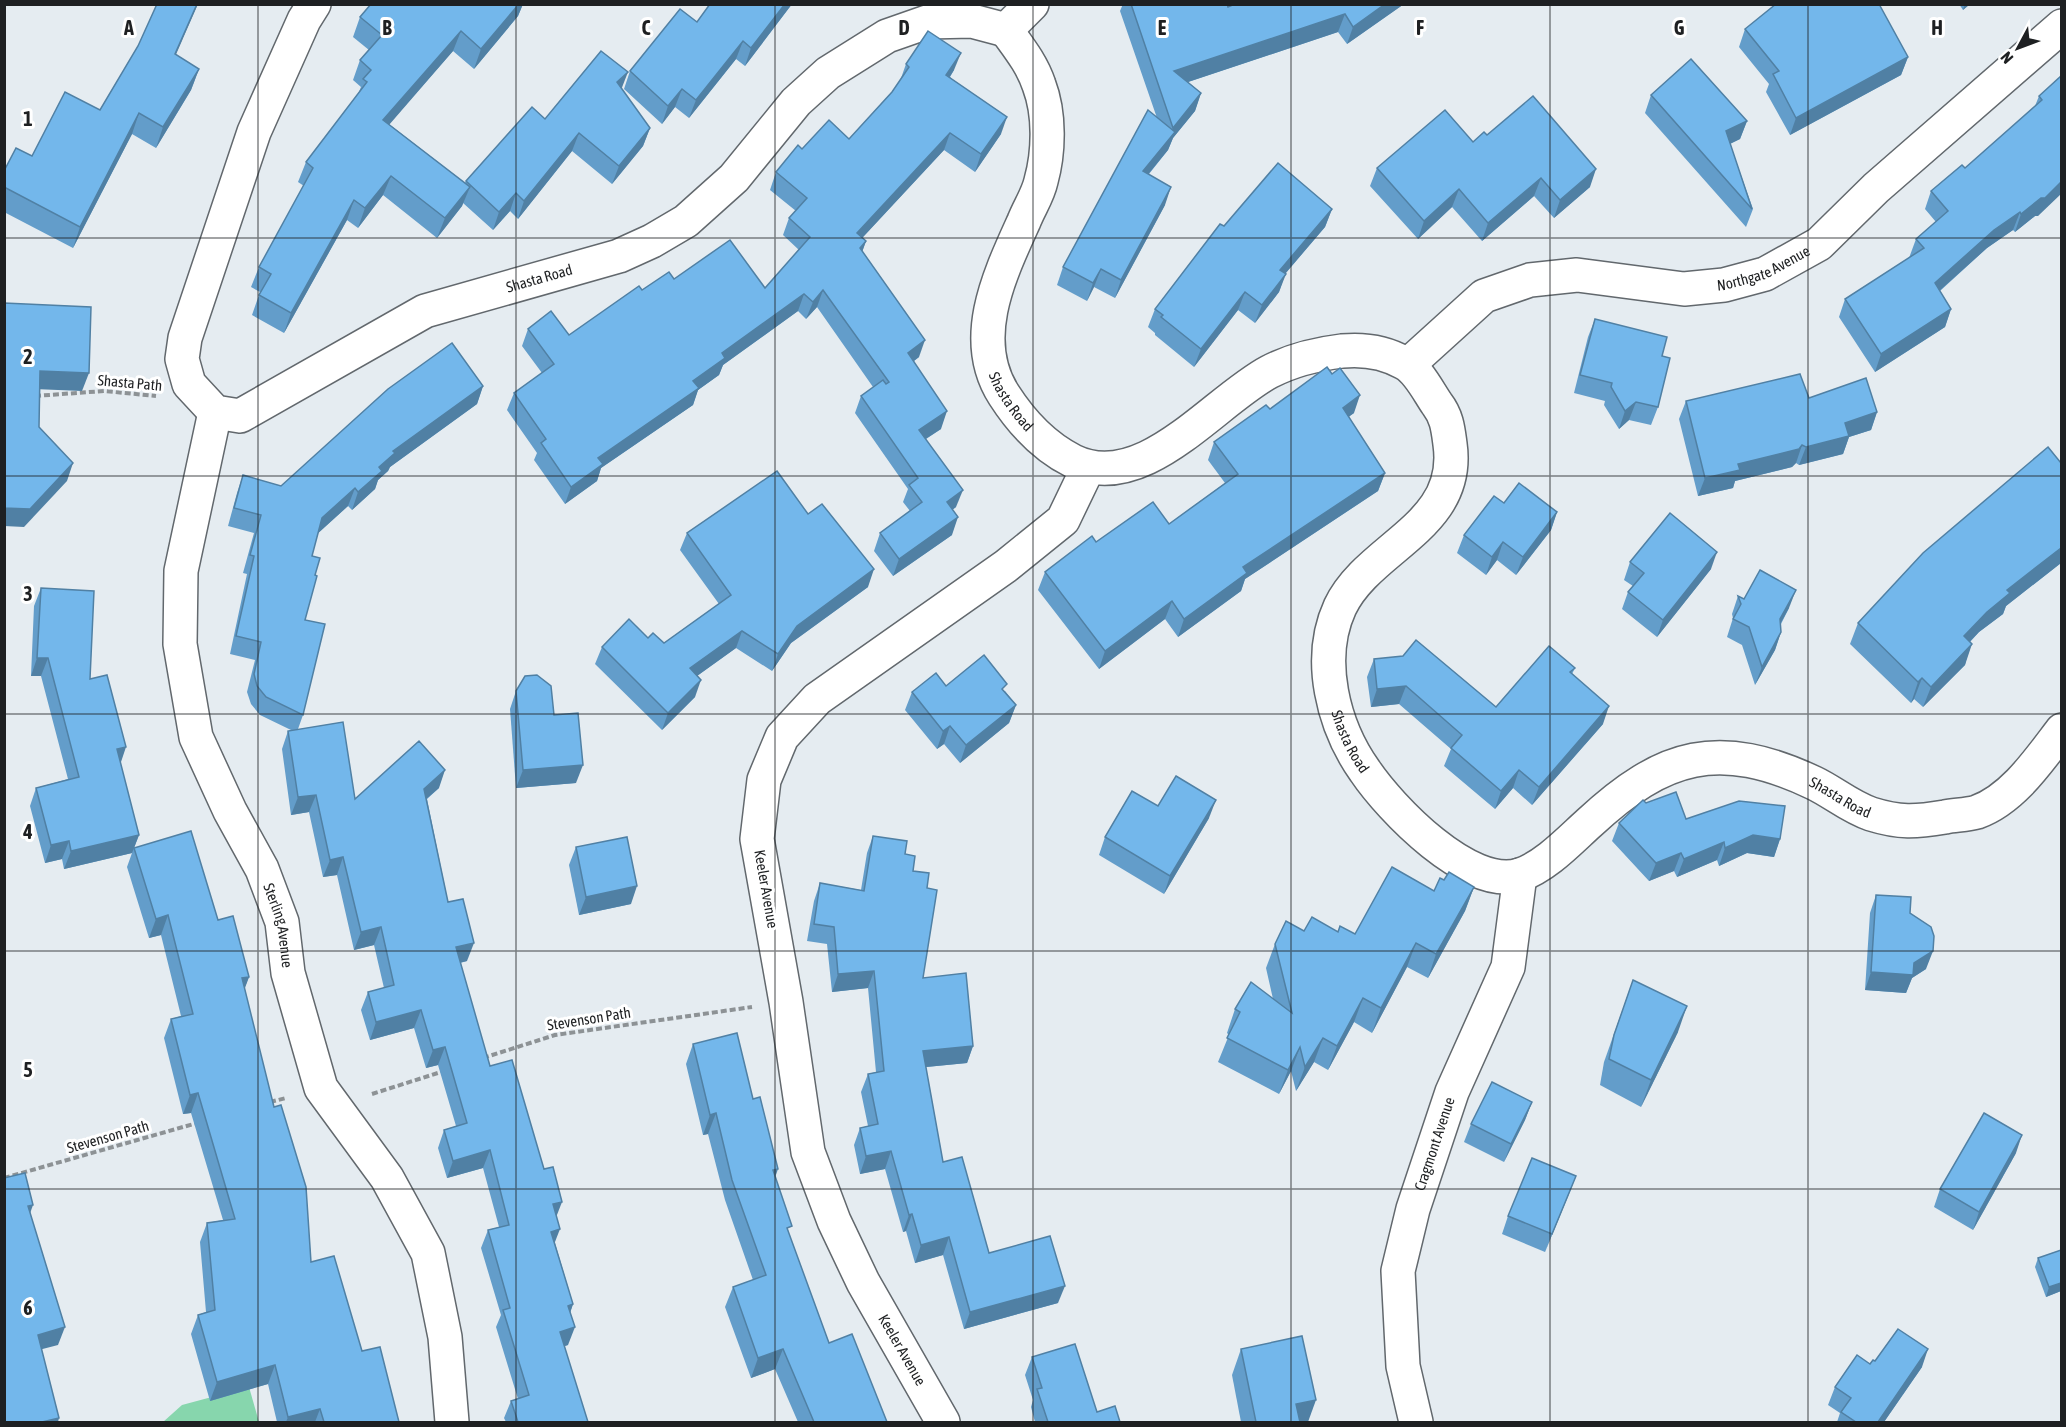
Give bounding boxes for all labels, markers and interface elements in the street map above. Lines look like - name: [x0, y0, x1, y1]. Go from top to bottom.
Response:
- text: A: [123, 16, 134, 39]
- text: B: [382, 16, 392, 39]
- text: C: [642, 16, 651, 39]
- text: D: [898, 16, 910, 39]
- text: E: [1158, 16, 1167, 39]
- text: F: [1416, 16, 1424, 39]
- text: G: [1674, 16, 1685, 39]
- text: H: [1931, 16, 1943, 39]
- north arrow: [1988, 18, 2048, 78]
- text: N: [1997, 48, 2017, 67]
- text: 1: [23, 107, 33, 130]
- street label: Northgate Avenue: [1716, 242, 1813, 294]
- street label: Shasta Road: [504, 261, 574, 296]
- text: 2: [23, 345, 33, 368]
- street label: Shasta Road: [986, 370, 1037, 435]
- street label: Shasta Path: [97, 371, 163, 394]
- text: 3: [23, 582, 33, 605]
- street label: Shasta Road: [1328, 708, 1373, 776]
- street label: Shasta Road: [1807, 773, 1873, 821]
- text: 4: [22, 820, 33, 843]
- street label: Keeler Avenue: [751, 848, 782, 930]
- street label: Sterling Avenue: [260, 881, 296, 969]
- street label: Stevenson Path: [546, 1003, 632, 1034]
- text: 5: [23, 1058, 33, 1081]
- street label: Cragmont Avenue: [1411, 1095, 1458, 1193]
- street label: Stevenson Path: [65, 1117, 151, 1156]
- text: 6: [23, 1296, 33, 1319]
- street label: Keeler Avenue: [875, 1311, 930, 1388]

